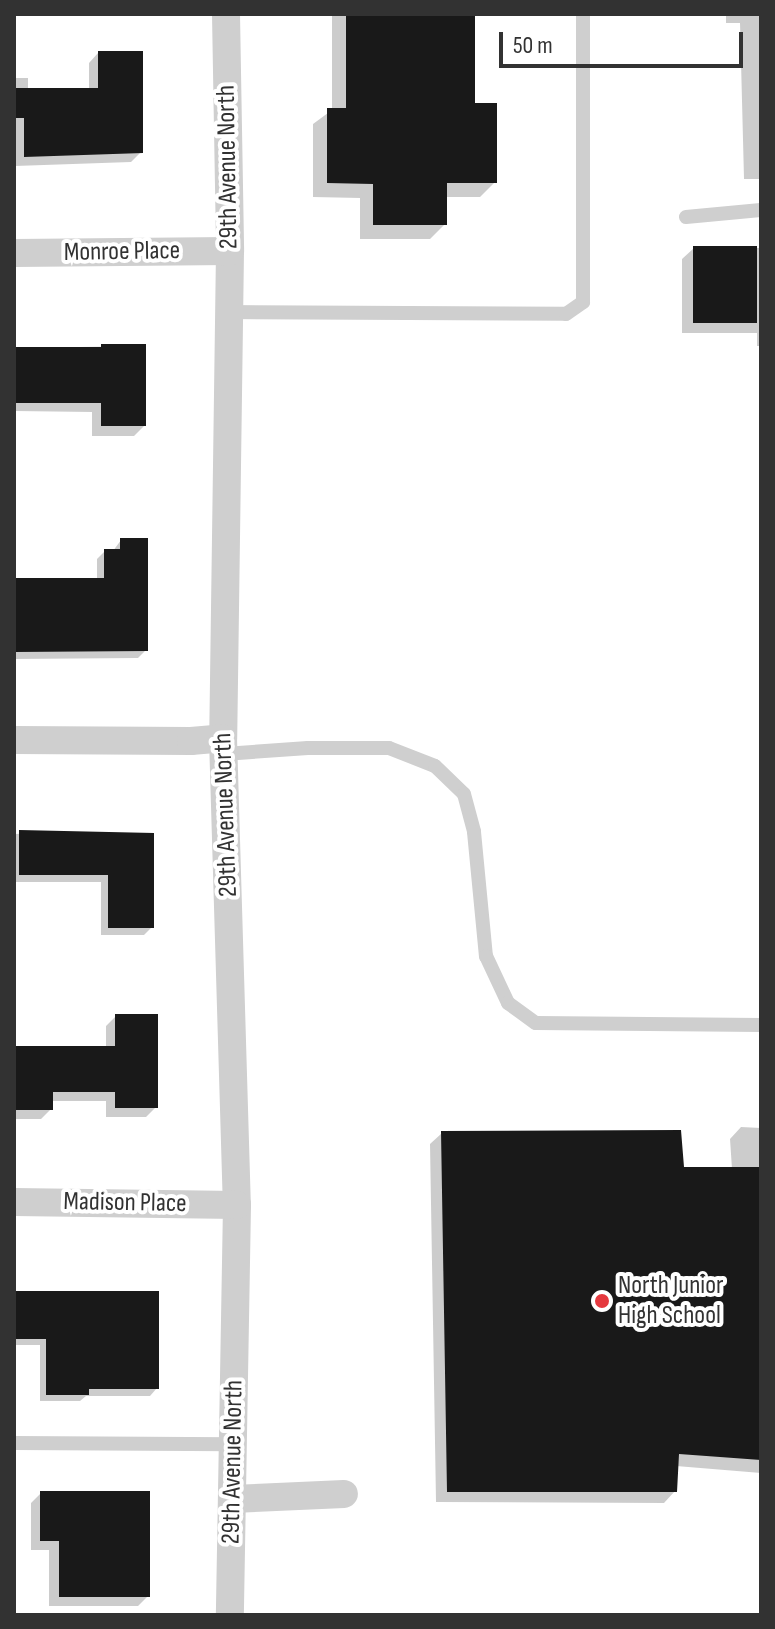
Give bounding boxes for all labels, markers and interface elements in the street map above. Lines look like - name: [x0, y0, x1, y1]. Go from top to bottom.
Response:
- scale bar: [503, 16, 747, 66]
- text: 50 m: [513, 31, 553, 60]
- street label: 29th Avenue North: [211, 85, 245, 249]
- street label: Monroe Place: [64, 235, 180, 269]
- street label: 29th Avenue North: [208, 732, 244, 898]
- street label: Madison Place: [63, 1186, 187, 1220]
- place label: North Junior High School: [618, 1270, 723, 1332]
- marker: North Junior High School: [593, 1292, 611, 1310]
- street label: 29th Avenue North: [216, 1380, 250, 1544]

